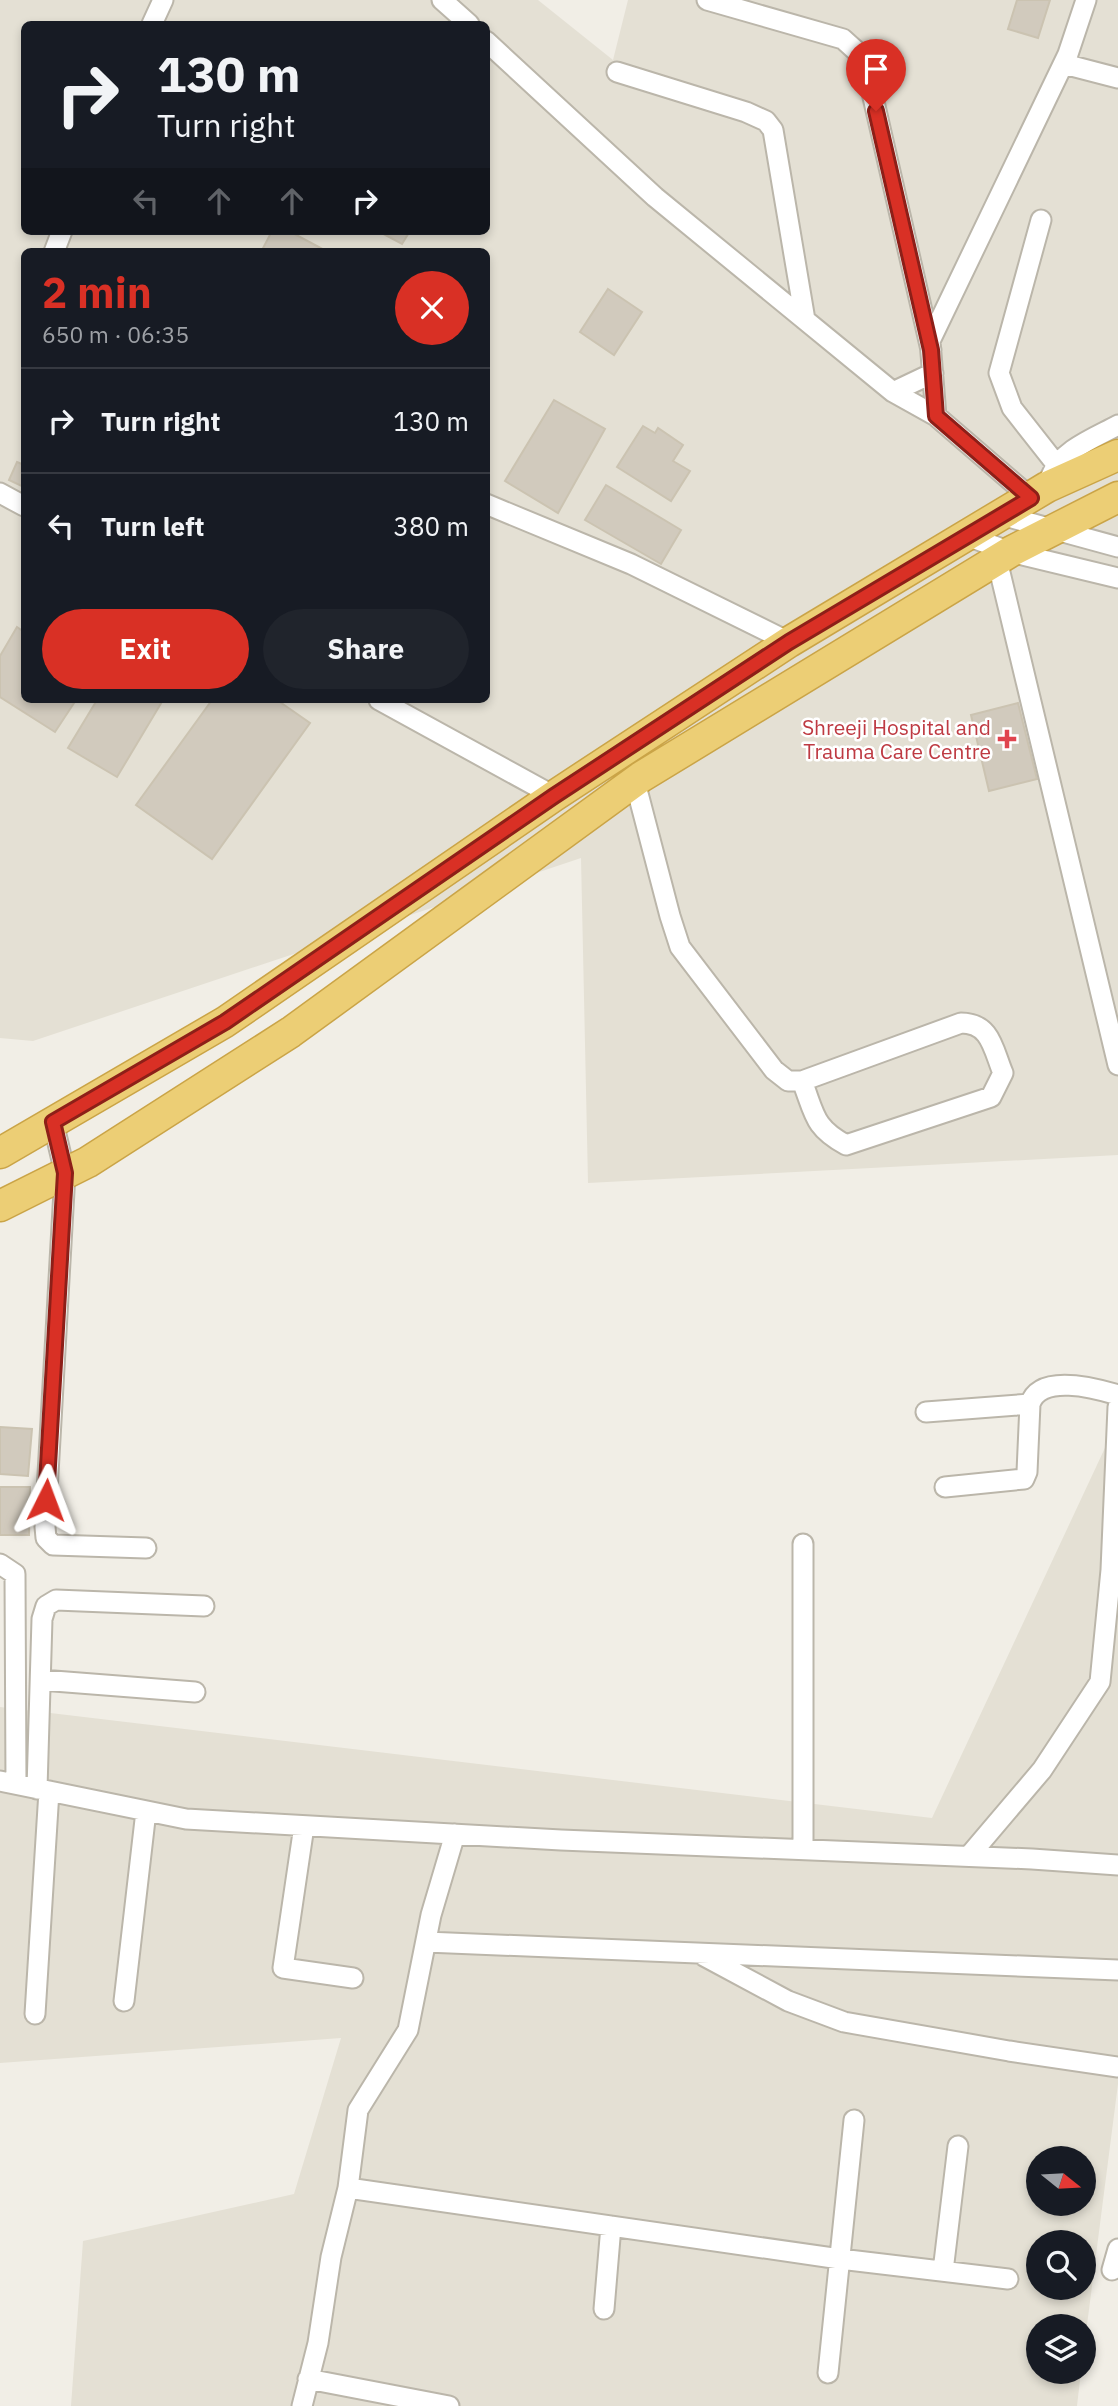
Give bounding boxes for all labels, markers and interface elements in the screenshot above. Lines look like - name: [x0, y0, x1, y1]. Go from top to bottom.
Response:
- pin: [846, 39, 906, 111]
- text: 130 m: [157, 42, 301, 105]
- icon: right: [42, 49, 133, 140]
- icon: arrive: [857, 50, 895, 88]
- text: Turn right: [157, 104, 295, 146]
- icon: left: [127, 182, 165, 220]
- icon: ahead: [200, 182, 238, 220]
- icon: ahead: [273, 182, 311, 220]
- icon: right: [346, 182, 384, 220]
- text: 2 min: [42, 265, 152, 320]
- button: close: [395, 271, 469, 345]
- text: 650 m · 06:35: [42, 319, 189, 349]
- icon: right: [42, 402, 80, 440]
- text: Turn right: [101, 404, 220, 438]
- text: 130 m: [393, 404, 469, 438]
- icon: left: [42, 507, 80, 545]
- text: Turn left: [101, 509, 204, 543]
- text: 380 m: [393, 509, 469, 543]
- button: Exit: [42, 609, 249, 689]
- button: Share: [263, 609, 469, 689]
- place label: Shreeji Hospital and Trauma Care Centre: [802, 713, 991, 765]
- marker: Shreeji Hospital and Trauma Care Centre: [997, 729, 1017, 749]
- position arrow: [9, 1463, 83, 1537]
- north arrow: [1026, 2146, 1096, 2216]
- map controls: [1026, 2146, 1096, 2384]
- button: search: [1026, 2230, 1096, 2300]
- button: layers: [1026, 2314, 1096, 2384]

